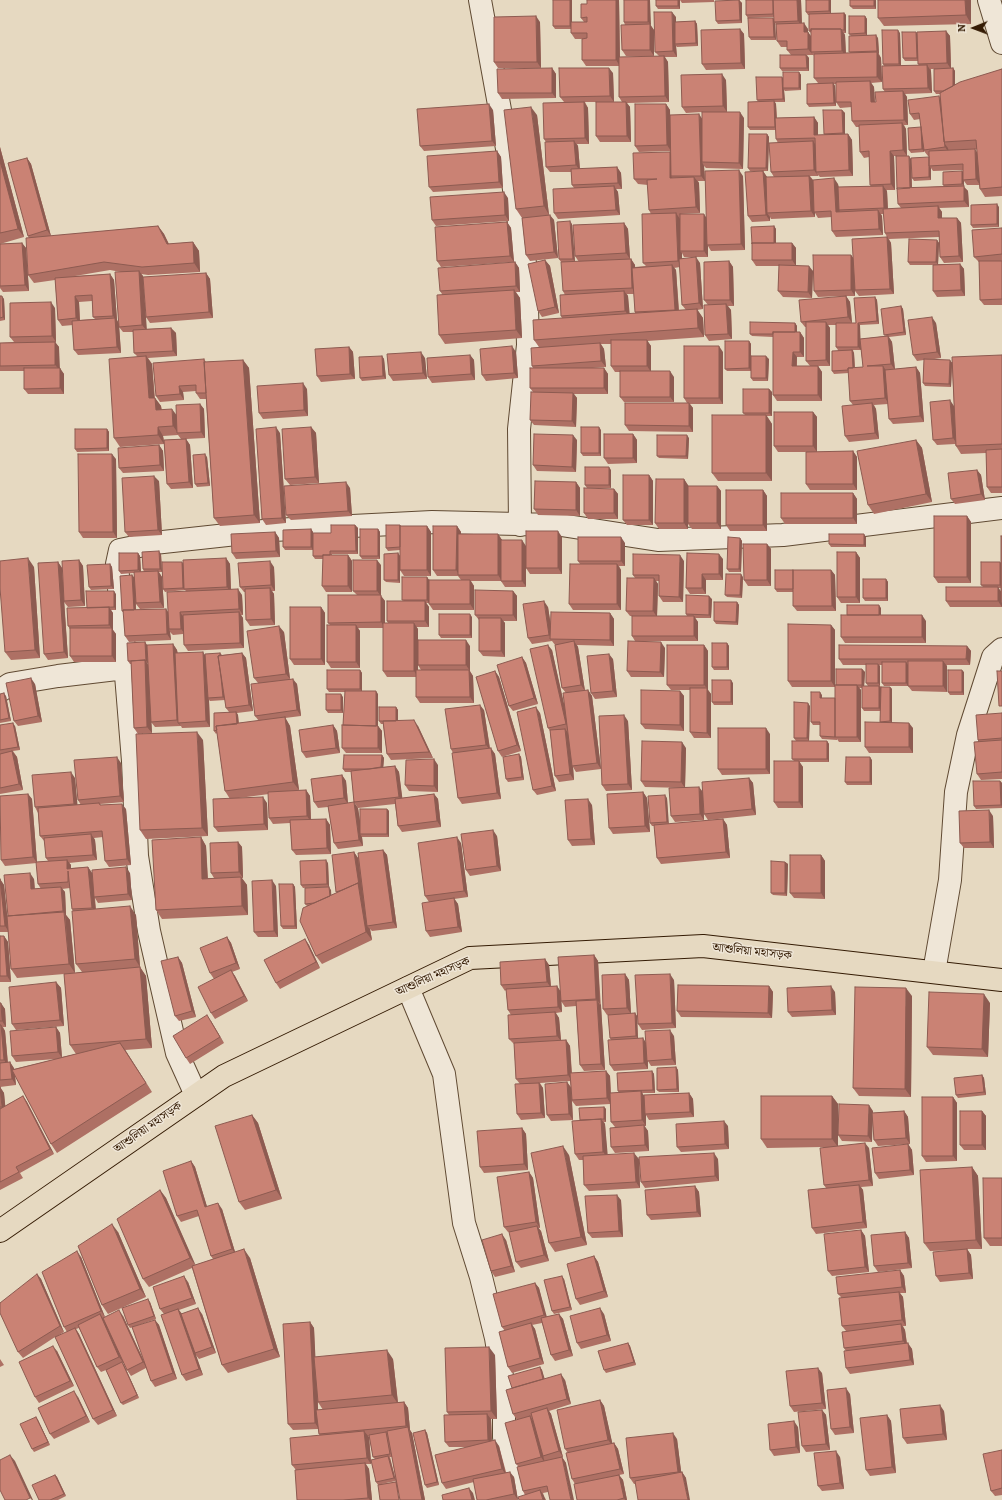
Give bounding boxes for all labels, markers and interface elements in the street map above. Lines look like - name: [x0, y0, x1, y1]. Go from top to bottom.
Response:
- north arrow: [954, 8, 994, 48]
- text: N: [954, 24, 969, 32]
- street label: আশুলিয়া মহাসড়ক: [712, 941, 792, 963]
- street label: আশুলিয়া মহাসড়ক: [394, 954, 472, 1000]
- street label: আশুলিয়া মহাসড়ক: [111, 1099, 185, 1157]

